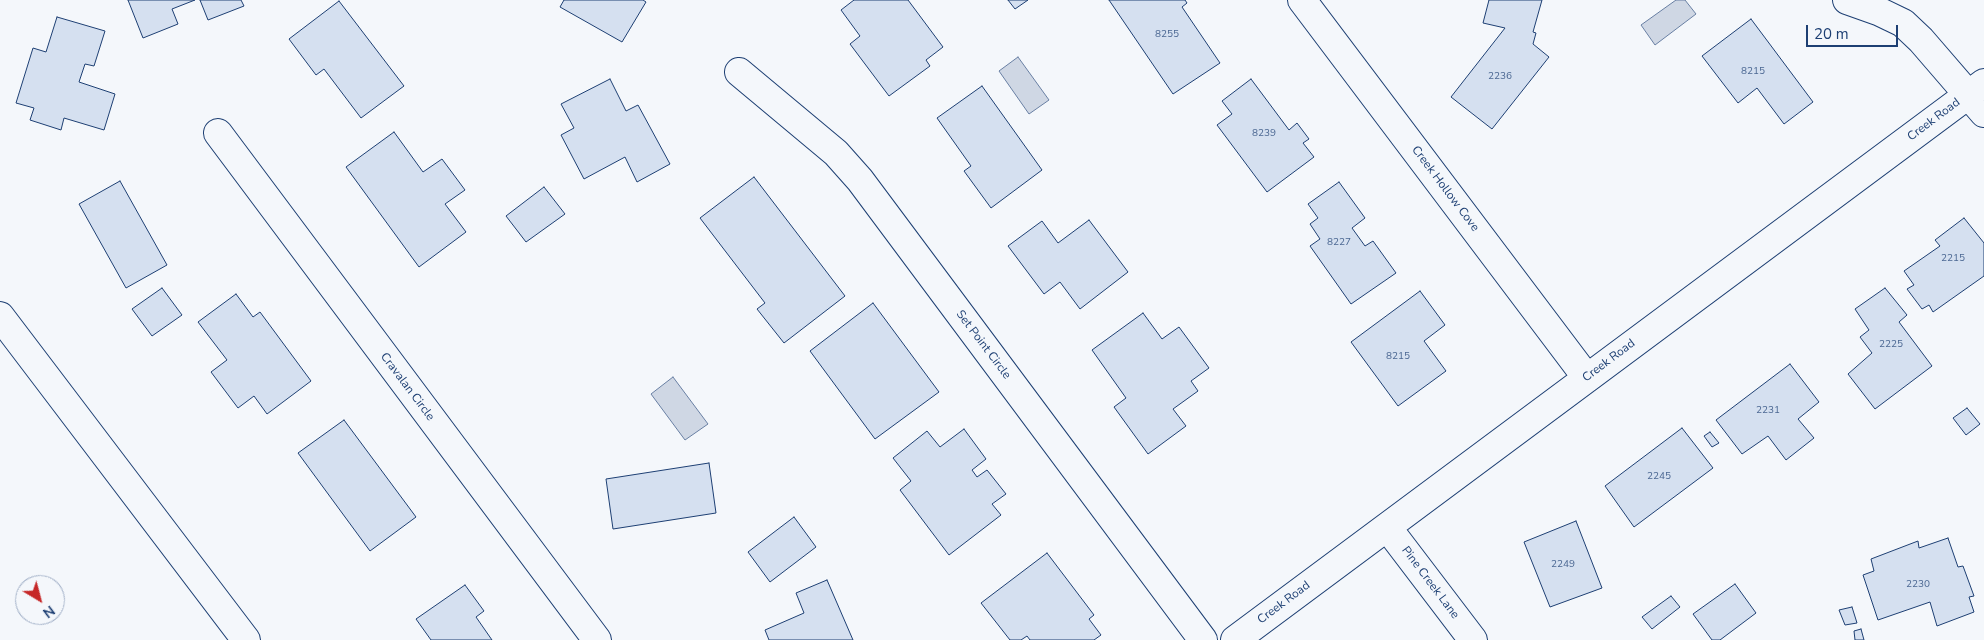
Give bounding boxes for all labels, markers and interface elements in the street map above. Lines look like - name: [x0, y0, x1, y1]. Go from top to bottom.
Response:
- scale bar: [1809, 15, 1902, 47]
- text: 20 m: [1814, 24, 1849, 44]
- house number: 8255: [1155, 29, 1179, 41]
- house number: 8215: [1741, 66, 1765, 78]
- house number: 2236: [1488, 71, 1512, 83]
- street label: Creek Road: [1905, 96, 1963, 144]
- house number: 8239: [1252, 128, 1276, 140]
- street label: Creek Hollow Cove: [1408, 143, 1482, 235]
- house number: 8227: [1327, 237, 1351, 249]
- house number: 2215: [1941, 253, 1965, 265]
- street label: Set Point Circle: [952, 308, 1014, 382]
- street label: Creek Road: [1580, 337, 1638, 385]
- house number: 2225: [1879, 339, 1903, 351]
- street label: Cravalan Circle: [377, 350, 437, 424]
- house number: 8215: [1386, 351, 1410, 363]
- house number: 2231: [1756, 405, 1780, 417]
- house number: 2245: [1647, 471, 1671, 483]
- street label: Pine Creek Lane: [1398, 544, 1462, 622]
- house number: 2249: [1551, 559, 1575, 571]
- north arrow: [15, 575, 65, 625]
- street label: Creek Road: [1255, 579, 1313, 627]
- house number: 2230: [1906, 579, 1930, 591]
- text: N: [39, 601, 59, 622]

